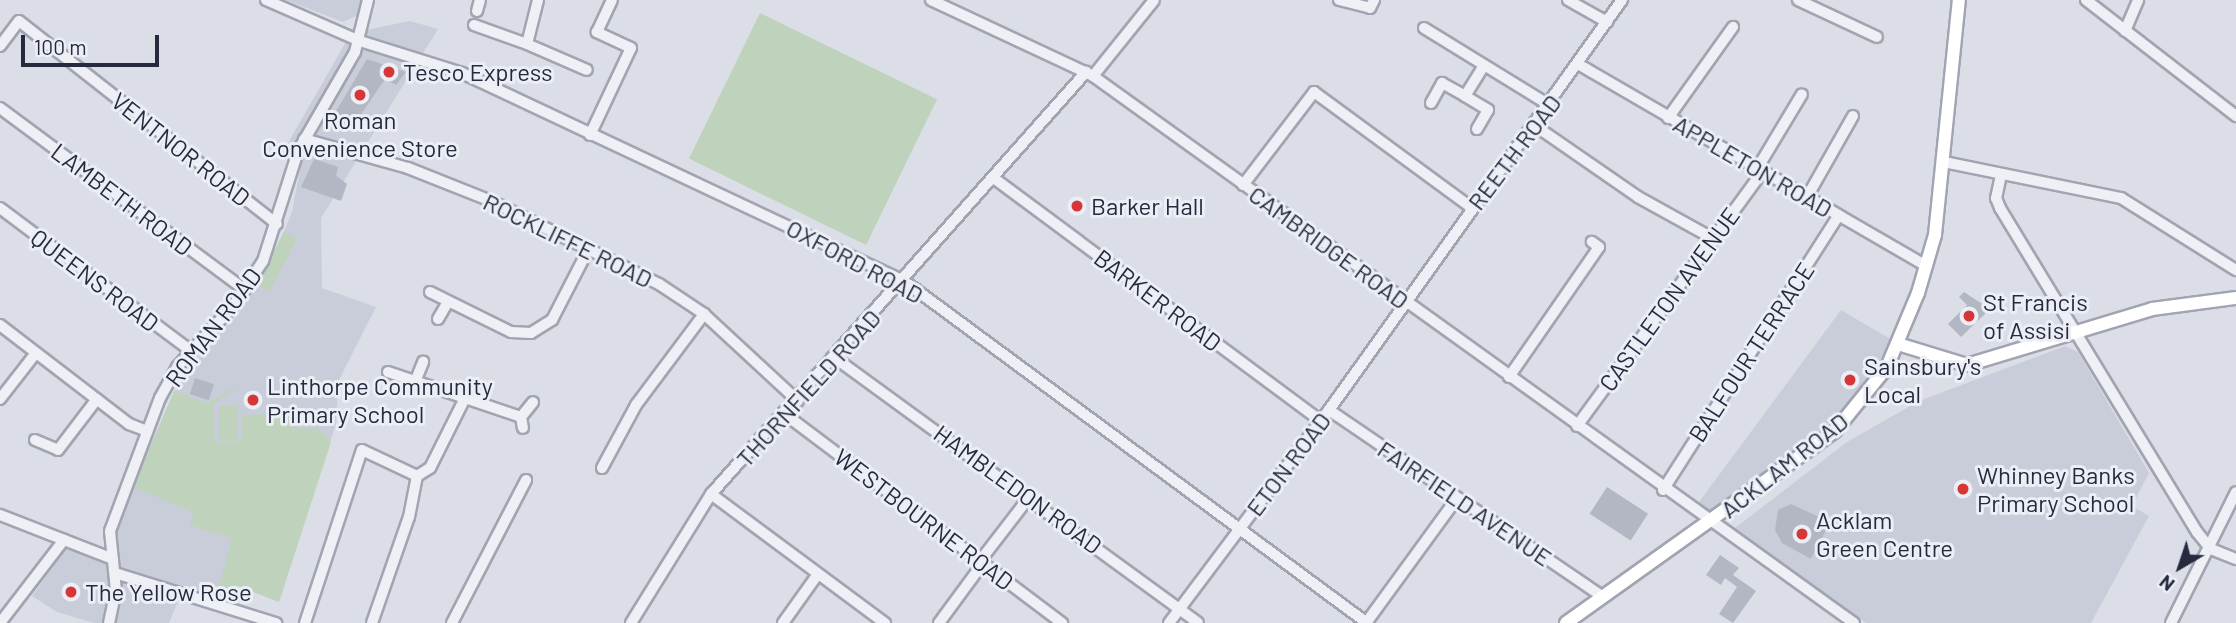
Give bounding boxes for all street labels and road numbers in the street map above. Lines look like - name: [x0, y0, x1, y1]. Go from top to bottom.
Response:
- street label: VENTNOR ROAD: [106, 86, 256, 212]
- street label: REETH ROAD: [1461, 89, 1567, 215]
- street label: APPLETON ROAD: [1668, 109, 1838, 223]
- street label: LAMBETH ROAD: [46, 137, 198, 261]
- street label: CAMBRIDGE ROAD: [1244, 180, 1414, 314]
- street label: ROCKLIFFE ROAD: [479, 187, 657, 293]
- street label: CASTLETON AVENUE: [1593, 202, 1745, 396]
- street label: OXFORD ROAD: [782, 213, 928, 309]
- street label: QUEENS ROAD: [25, 223, 165, 337]
- street label: BARKER ROAD: [1089, 243, 1227, 357]
- street label: BALFOUR TERRACE: [1682, 257, 1820, 447]
- street label: ROMAN ROAD: [159, 262, 267, 392]
- street label: THORNFIELD ROAD: [730, 304, 886, 472]
- street label: ACKLAM ROAD: [1715, 406, 1853, 524]
- street label: ETON ROAD: [1240, 407, 1336, 521]
- street label: HAMBLEDON ROAD: [928, 418, 1108, 560]
- street label: FAIRFIELD AVENUE: [1373, 434, 1557, 572]
- street label: WESTBOURNE ROAD: [829, 442, 1019, 596]

